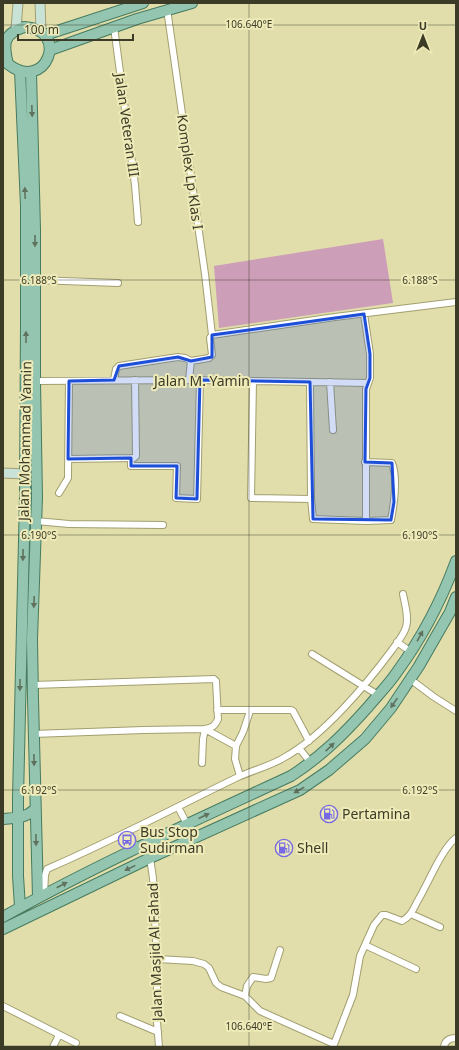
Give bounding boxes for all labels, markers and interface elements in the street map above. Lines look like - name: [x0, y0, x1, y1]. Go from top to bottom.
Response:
- scale bar: [18, 16, 133, 42]
- north arrow: [403, 16, 443, 56]
- text: 106.640°E: [226, 17, 272, 31]
- text: U: [419, 18, 427, 33]
- text: 100 m: [24, 21, 59, 38]
- street label: Jalan Veteran III: [111, 70, 144, 178]
- one-way arrow: [28, 105, 35, 117]
- street label: Komplex Lp Klas I: [173, 113, 208, 231]
- one-way arrow: [22, 186, 28, 199]
- one-way arrow: [32, 235, 38, 248]
- text: 6.188°S: [21, 273, 57, 287]
- text: 6.188°S: [402, 273, 438, 287]
- one-way arrow: [23, 330, 29, 343]
- street label: Jalan Mohammad Yamin: [14, 361, 35, 523]
- street label: Jalan M. Yamin: [152, 371, 250, 390]
- text: 6.190°S: [21, 528, 57, 542]
- text: 6.190°S: [402, 528, 438, 542]
- one-way arrow: [20, 549, 26, 562]
- one-way arrow: [30, 596, 37, 608]
- one-way arrow: [416, 630, 423, 641]
- one-way arrow: [17, 679, 23, 692]
- one-way arrow: [390, 698, 398, 708]
- one-way arrow: [325, 742, 335, 752]
- one-way arrow: [31, 754, 37, 767]
- text: 6.192°S: [21, 783, 57, 797]
- text: 6.192°S: [402, 783, 438, 797]
- one-way arrow: [293, 787, 305, 794]
- fuel station icon: Pertamina: [319, 804, 339, 824]
- place label: Pertamina: [342, 804, 410, 823]
- one-way arrow: [199, 813, 210, 819]
- place label: Bus Stop Sudirman: [140, 822, 204, 857]
- bus stop icon: Bus Stop Sudirman: [117, 830, 137, 850]
- one-way arrow: [33, 834, 39, 847]
- fuel station icon: Shell: [274, 838, 294, 858]
- place label: Shell: [297, 838, 328, 857]
- one-way arrow: [124, 865, 136, 871]
- one-way arrow: [56, 882, 68, 888]
- street label: Jalan Masjid Al Fahad: [143, 882, 166, 1024]
- text: 106.640°E: [226, 1019, 272, 1033]

